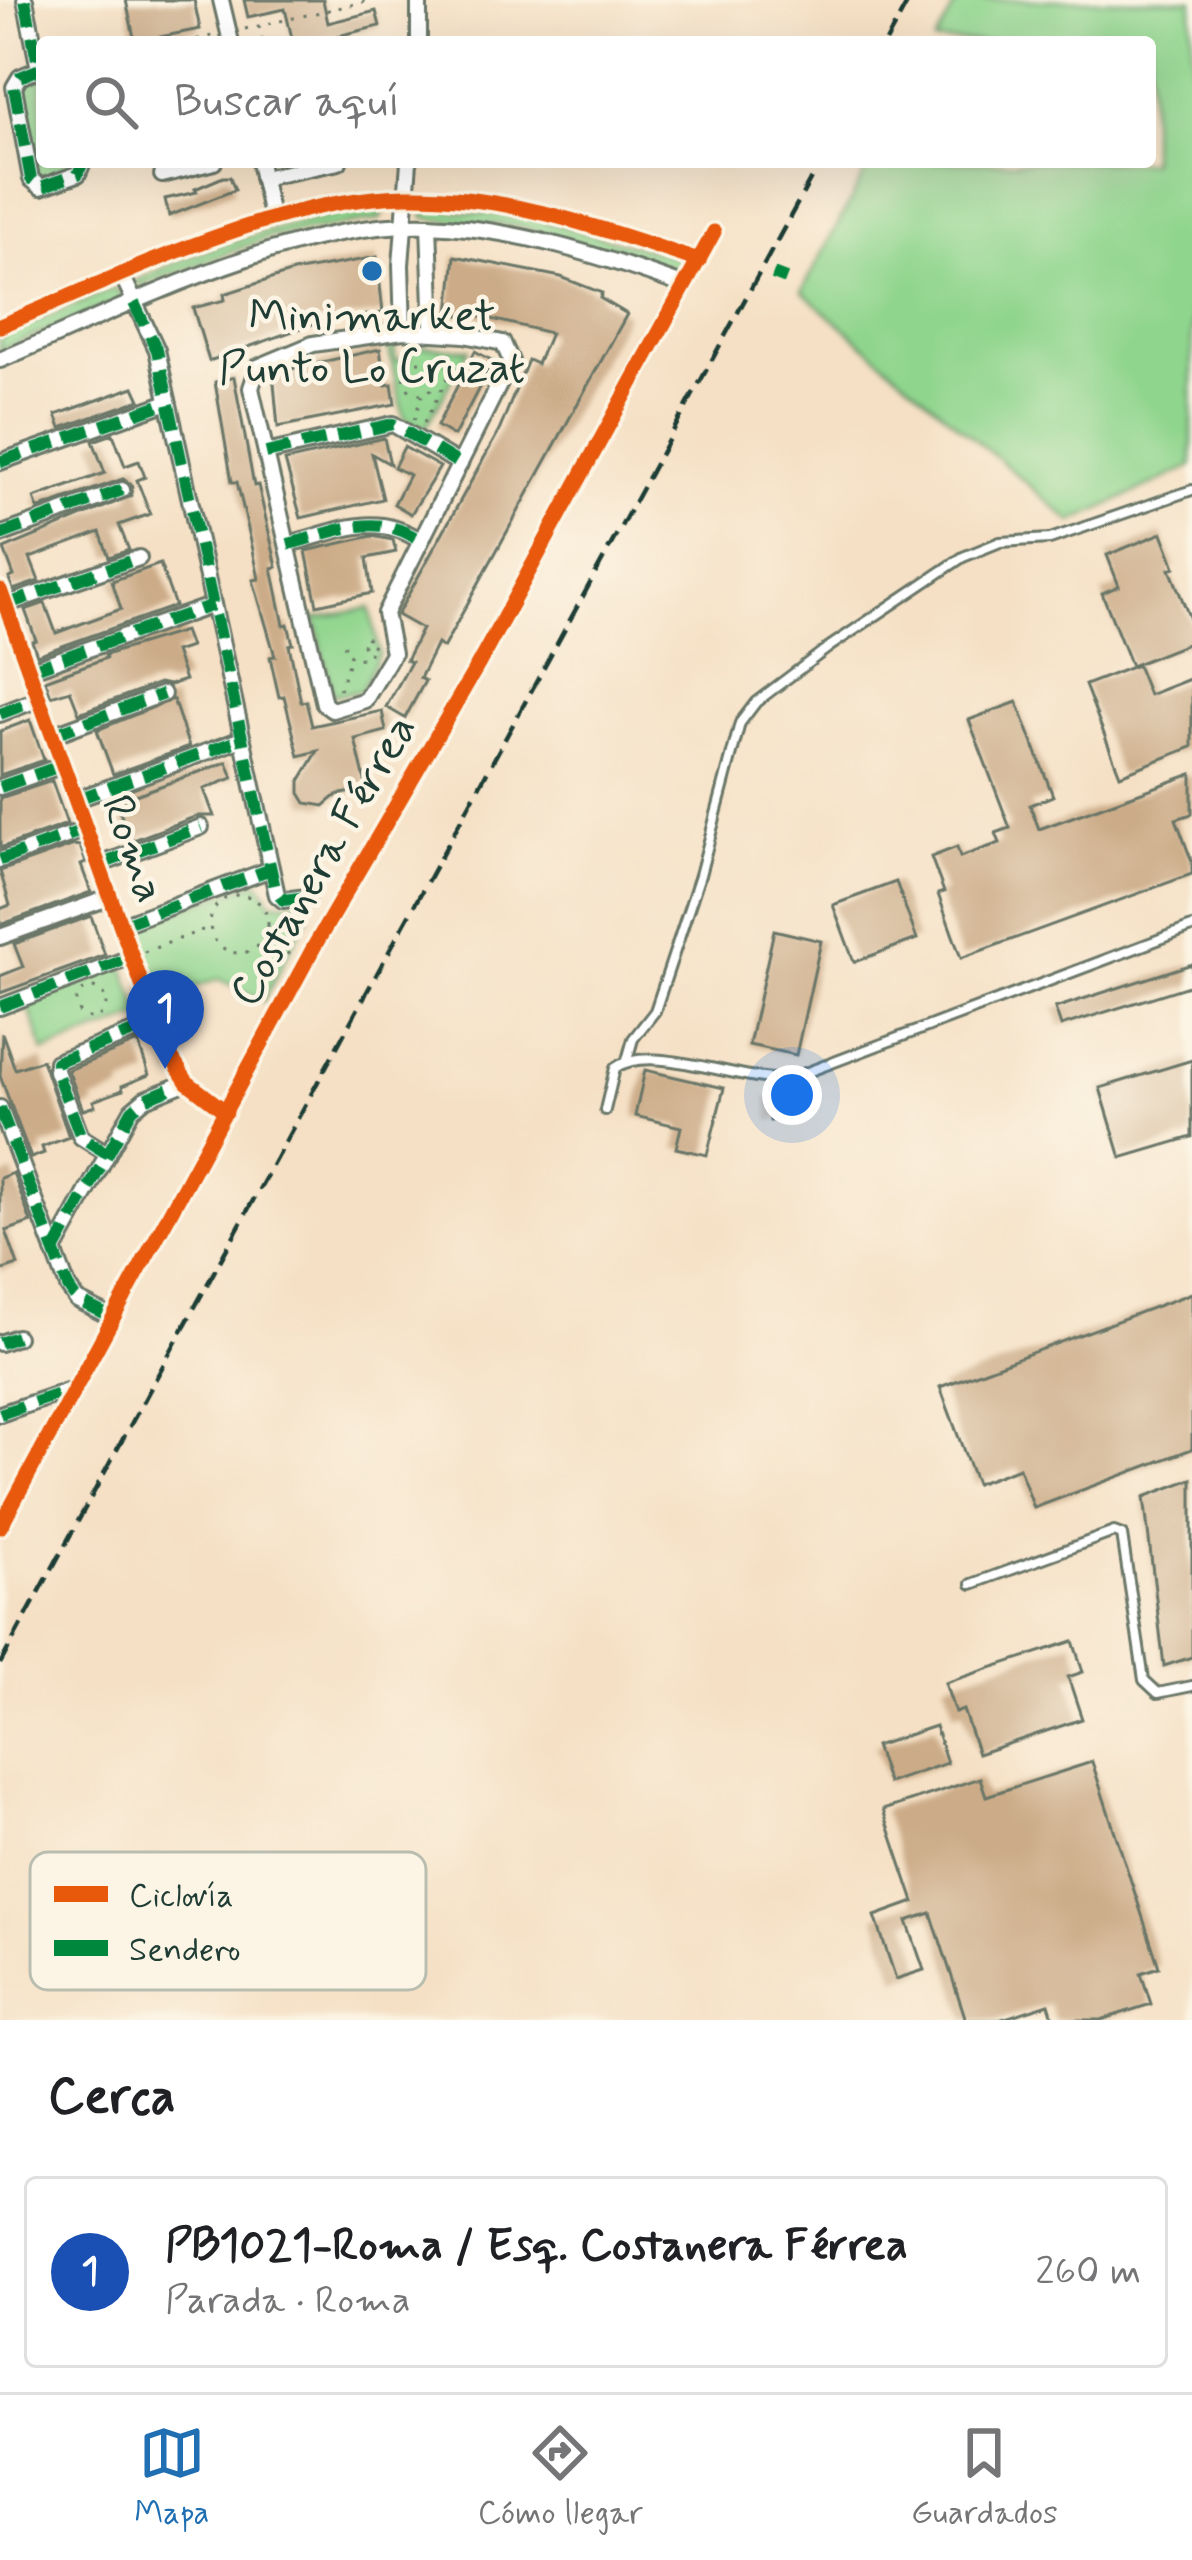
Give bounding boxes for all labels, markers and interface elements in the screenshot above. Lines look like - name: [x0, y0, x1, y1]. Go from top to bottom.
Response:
- search box: [36, 36, 1156, 168]
- icon: search: [78, 69, 144, 135]
- text: Buscar aquí: [174, 73, 400, 132]
- marker: Minimarket Punto Lo Cruzat: [359, 258, 385, 284]
- place label: Minimarket Punto Lo Cruzat: [219, 288, 525, 399]
- street label: Costanera Férrea: [217, 704, 431, 1018]
- street label: Roma: [85, 787, 179, 911]
- pin: 1: [126, 970, 204, 1069]
- your location: [762, 1065, 822, 1125]
- legend: [30, 1852, 426, 1990]
- text: Ciclovía: [129, 1875, 234, 1919]
- text: Sendero: [129, 1929, 241, 1973]
- text: Cerca: [48, 2065, 176, 2131]
- text: PB1021-Roma / Esq. Costanera Férrea: [165, 2217, 908, 2276]
- text: 1: [81, 2247, 99, 2298]
- text: 260 m: [1035, 2247, 1141, 2298]
- text: Parada · Roma: [165, 2276, 411, 2327]
- tab: Mapa: [134, 2420, 209, 2536]
- tab: Cómo llegar: [478, 2420, 643, 2536]
- tab: Guardados: [911, 2420, 1058, 2536]

